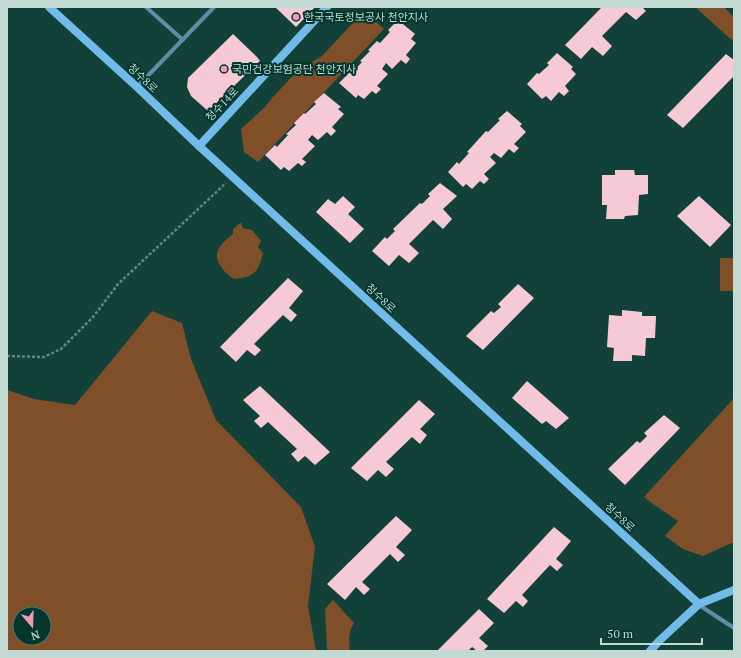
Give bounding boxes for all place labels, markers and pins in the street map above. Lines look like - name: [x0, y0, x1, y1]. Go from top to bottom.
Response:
- place label: 한국국토정보공사 천안지사: [304, 10, 428, 24]
- marker: 한국국토정보공사 천안지사: [291, 12, 301, 22]
- place label: 국민건강보험공단 천안지사: [232, 62, 356, 76]
- marker: 국민건강보험공단 천안지사: [219, 64, 229, 74]

